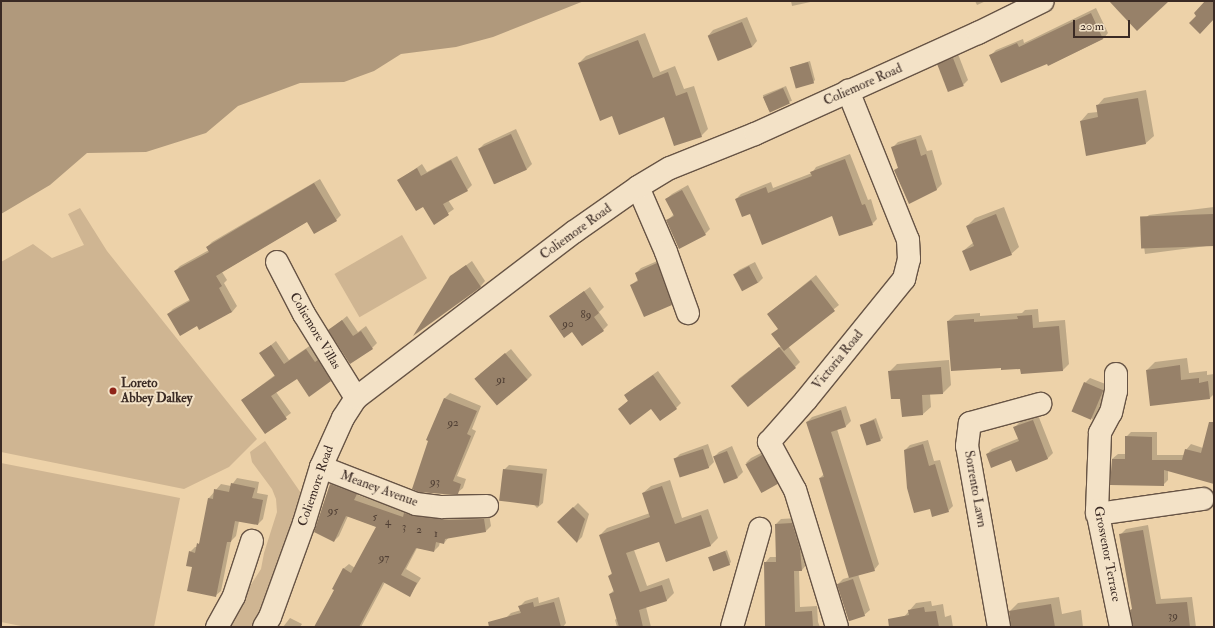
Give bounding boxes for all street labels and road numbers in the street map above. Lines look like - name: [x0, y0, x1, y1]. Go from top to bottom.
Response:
- street label: Coliemore Road: [821, 61, 905, 109]
- street label: Coliemore Road: [537, 201, 615, 263]
- street label: Coliemore Villas: [286, 290, 344, 372]
- street label: Victoria Road: [809, 327, 867, 393]
- street label: Coliemore Road: [295, 444, 337, 528]
- street label: Sorrento Lawn: [961, 449, 989, 529]
- street label: Meaney Avenue: [338, 468, 420, 510]
- street label: Grosvenor Terrace: [1090, 505, 1124, 603]

